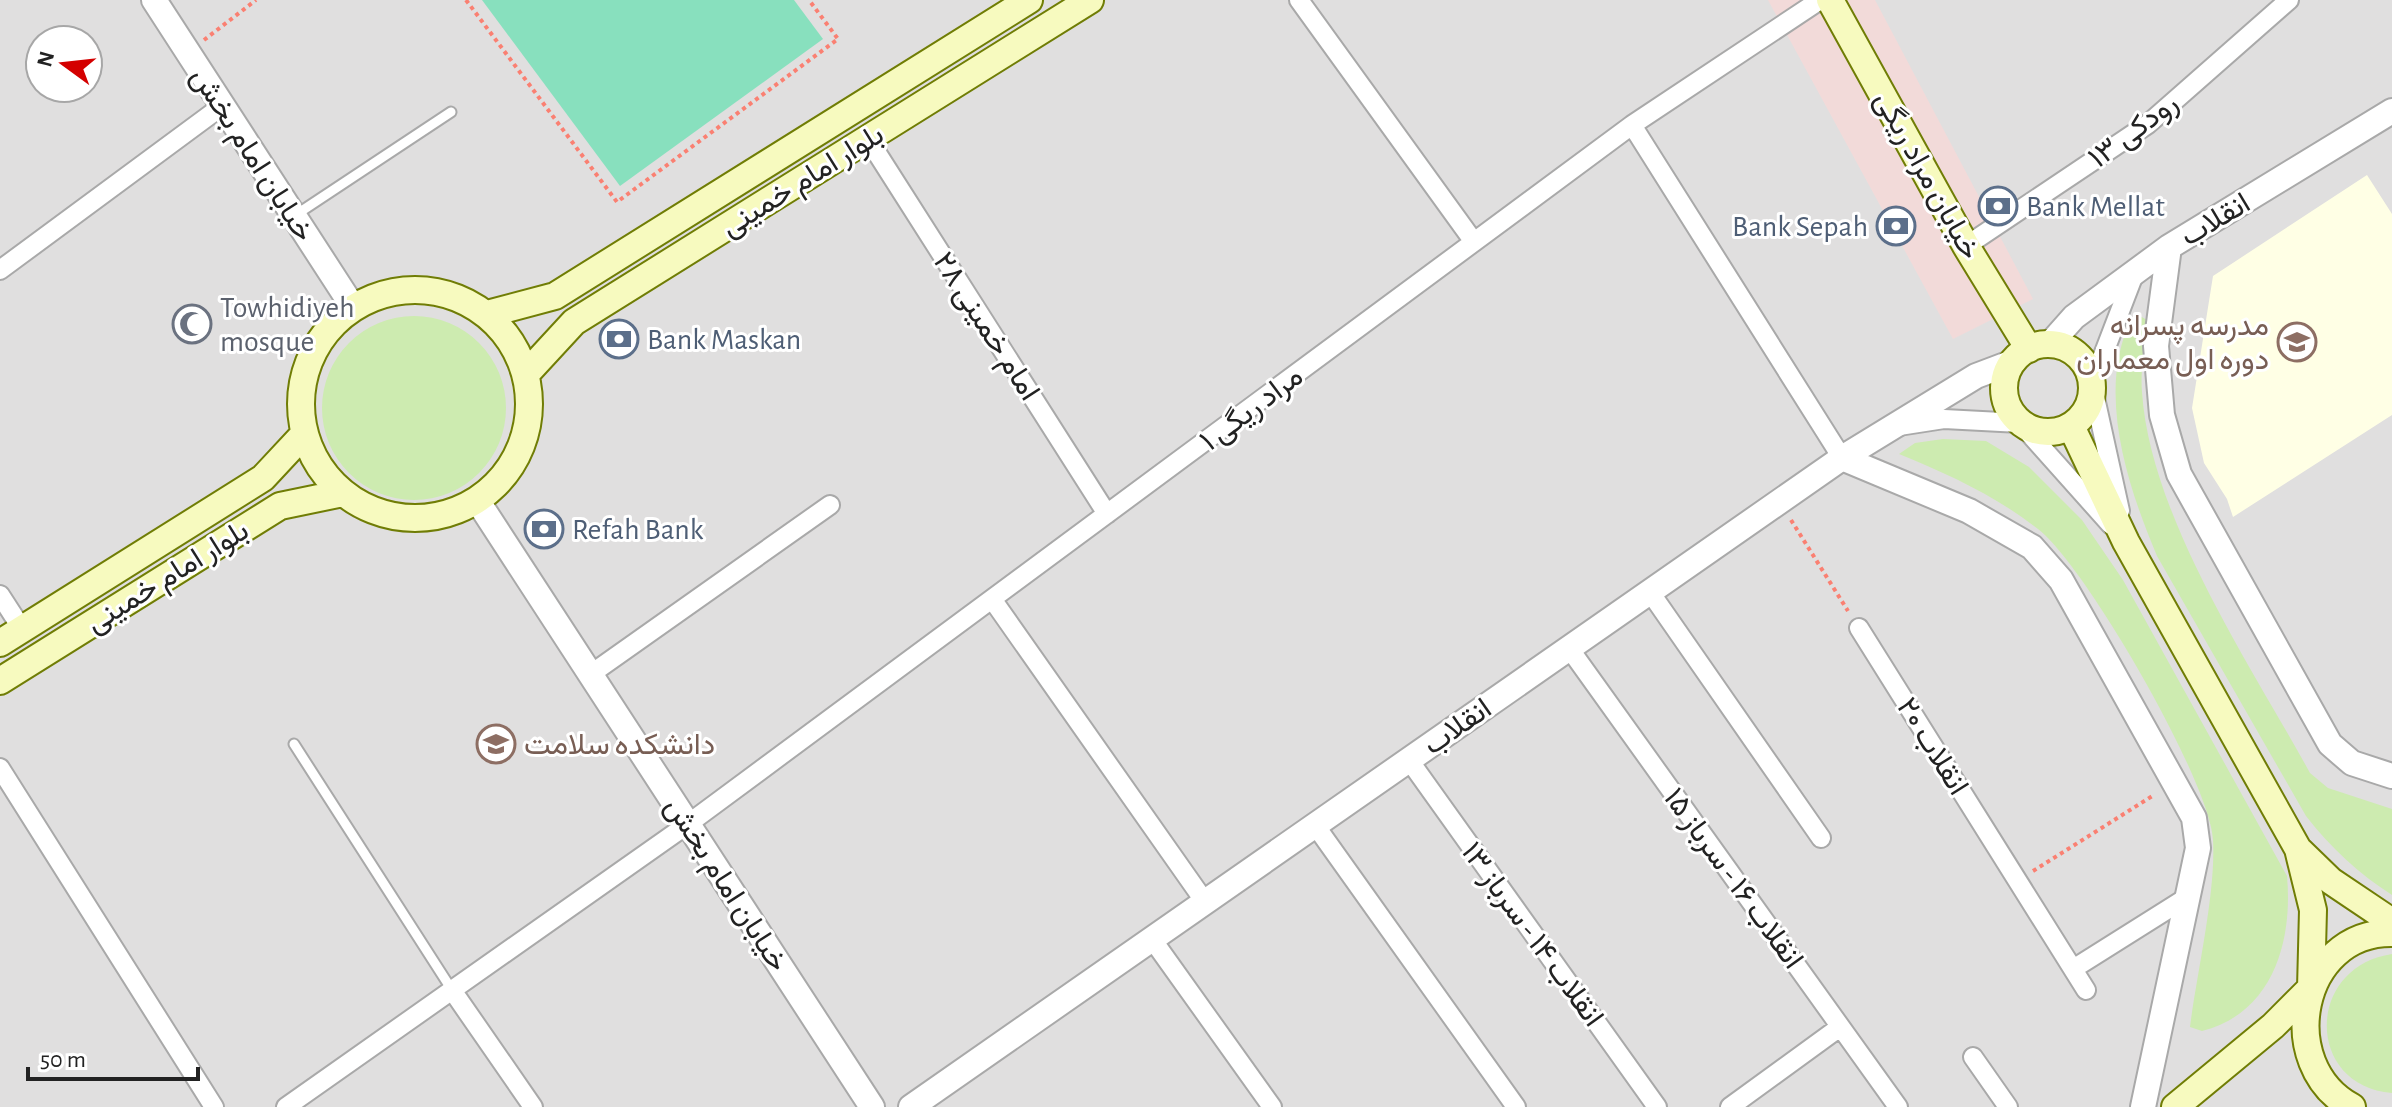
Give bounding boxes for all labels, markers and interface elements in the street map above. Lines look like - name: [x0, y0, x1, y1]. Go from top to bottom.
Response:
- north arrow: [24, 24, 104, 104]
- text: N: [33, 49, 58, 69]
- street label: خیابان امام بخش: [182, 62, 319, 249]
- street label: خیابان مراد ریگی: [1867, 86, 1986, 266]
- street label: رودکی ۱۳: [2083, 88, 2185, 175]
- street label: بلوار امام خمینی: [716, 119, 891, 245]
- bank icon: Bank Mellat: [1977, 185, 2019, 227]
- street label: انقلاب: [2176, 188, 2256, 253]
- place label: Bank Mellat: [2026, 192, 2165, 222]
- bank icon: Bank Sepah: [1875, 205, 1917, 247]
- place label: Bank Sepah: [1732, 212, 1868, 242]
- street label: امام خمینی ۲۸: [925, 247, 1045, 408]
- place label: Towhidiyeh mosque: [220, 293, 355, 357]
- mosque icon: Towhidiyeh mosque: [171, 303, 213, 345]
- place label: مدرسه پسرانه دوره اول معماران: [2076, 311, 2269, 377]
- bank icon: Bank Maskan: [598, 318, 640, 360]
- school or university icon: مدرسه پسرانه دوره اول معماران: [2276, 321, 2318, 363]
- place label: Bank Maskan: [647, 325, 801, 355]
- street label: مراد ریگی ۱: [1195, 361, 1310, 458]
- bank icon: Refah Bank: [523, 508, 565, 550]
- street label: بلوار امام خمینی: [81, 515, 256, 641]
- place label: Refah Bank: [572, 515, 704, 545]
- street label: انقلاب: [1418, 693, 1497, 761]
- street label: انقلاب ۲۰: [1890, 693, 1974, 801]
- school or university icon: دانشکده سلامت: [475, 723, 517, 765]
- place label: دانشکده سلامت: [524, 730, 715, 760]
- street label: انقلاب ۱۶ - سرباز ۱۵: [1656, 783, 1808, 975]
- street label: خیابان امام بخش: [656, 792, 793, 979]
- street label: انقلاب ۱۴ - سرباز ۱۳: [1454, 837, 1609, 1033]
- scale bar: [28, 1031, 198, 1081]
- text: 50 m: [40, 1048, 86, 1072]

